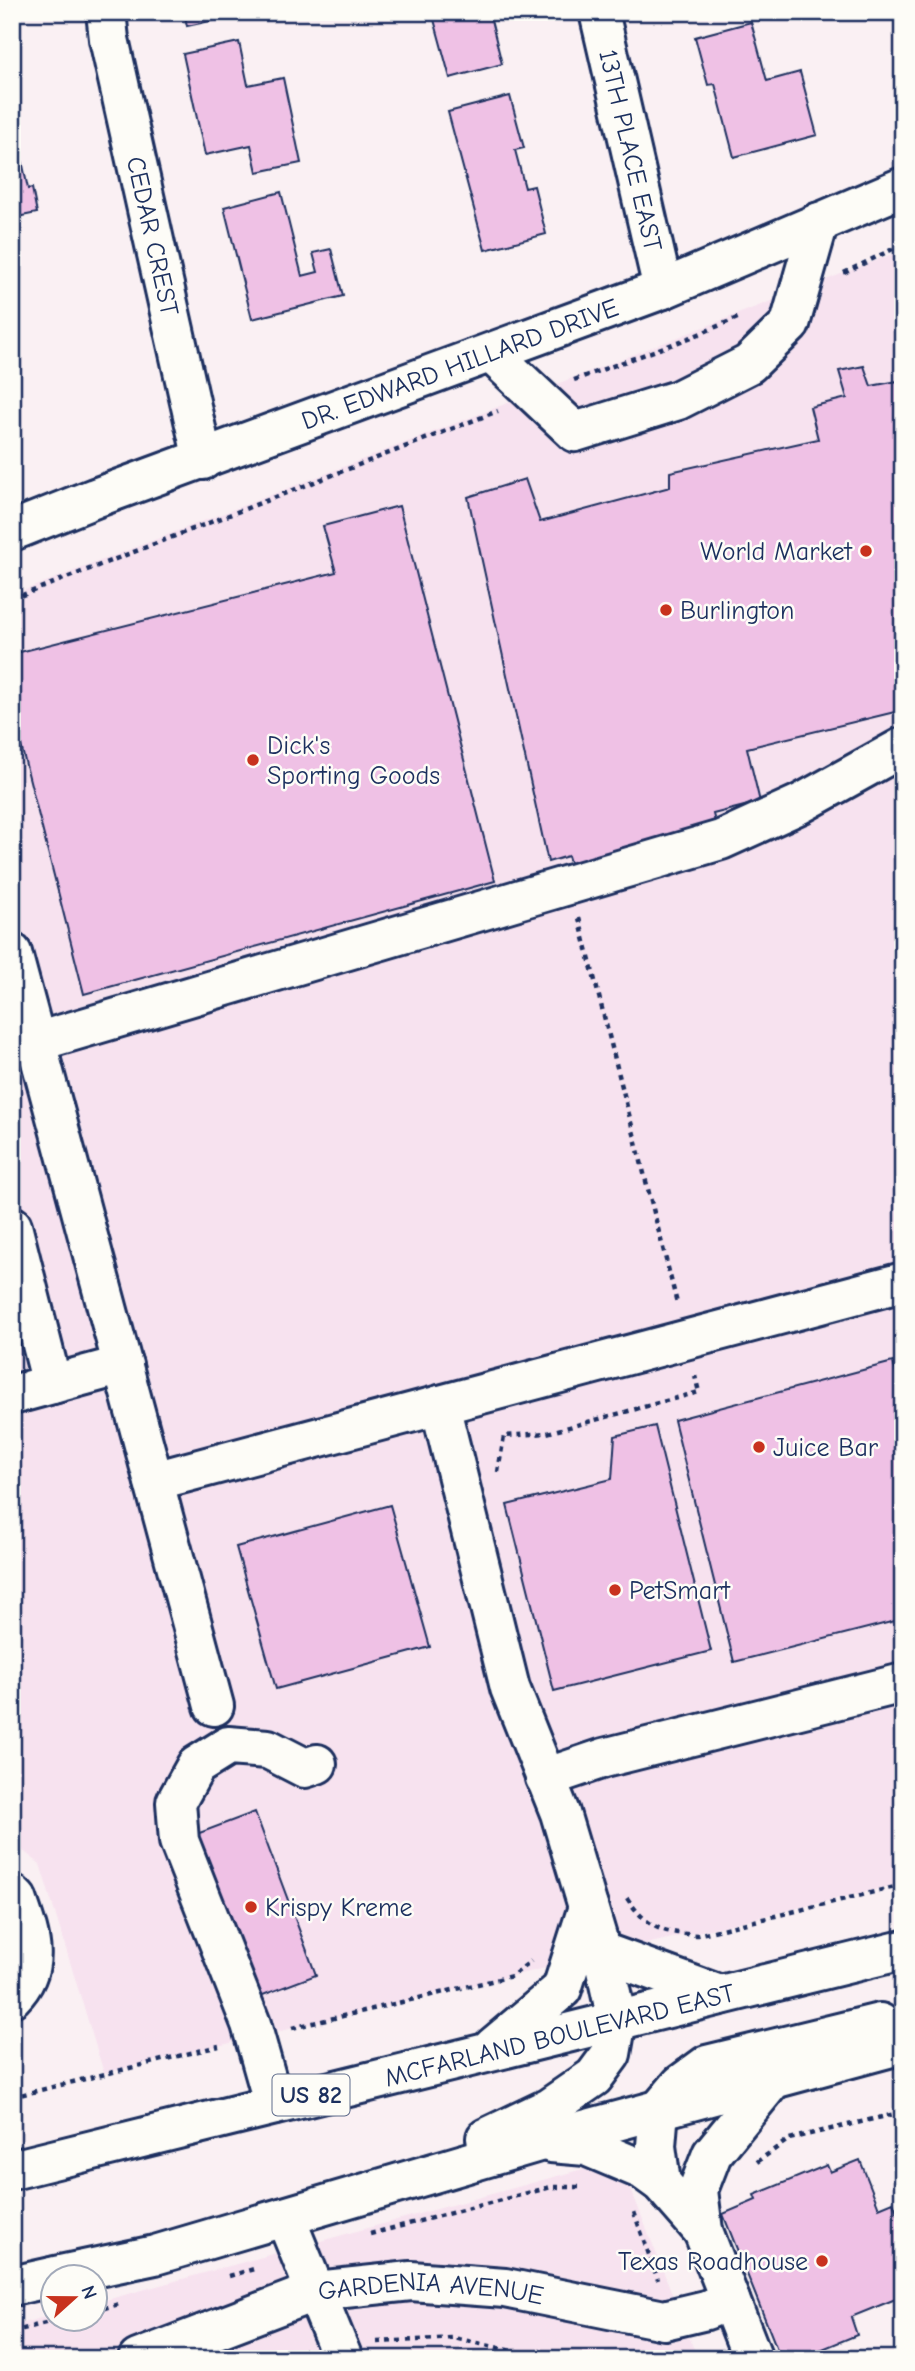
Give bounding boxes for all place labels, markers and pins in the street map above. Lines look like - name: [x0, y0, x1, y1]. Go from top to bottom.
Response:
- place label: World Market: [700, 537, 854, 567]
- marker: World Market: [858, 543, 874, 559]
- place label: Burlington: [680, 596, 794, 626]
- marker: Burlington: [658, 602, 674, 618]
- place label: Dick's Sporting Goods: [267, 731, 440, 791]
- marker: Dick's Sporting Goods: [245, 752, 261, 768]
- place label: Juice Bar: [773, 1433, 879, 1463]
- marker: Juice Bar: [751, 1439, 767, 1455]
- place label: PetSmart: [629, 1576, 732, 1606]
- marker: PetSmart: [607, 1582, 623, 1598]
- place label: Krispy Kreme: [265, 1893, 413, 1923]
- marker: Krispy Kreme: [243, 1899, 259, 1915]
- place label: Texas Roadhouse: [618, 2247, 808, 2277]
- marker: Texas Roadhouse: [814, 2253, 830, 2269]

